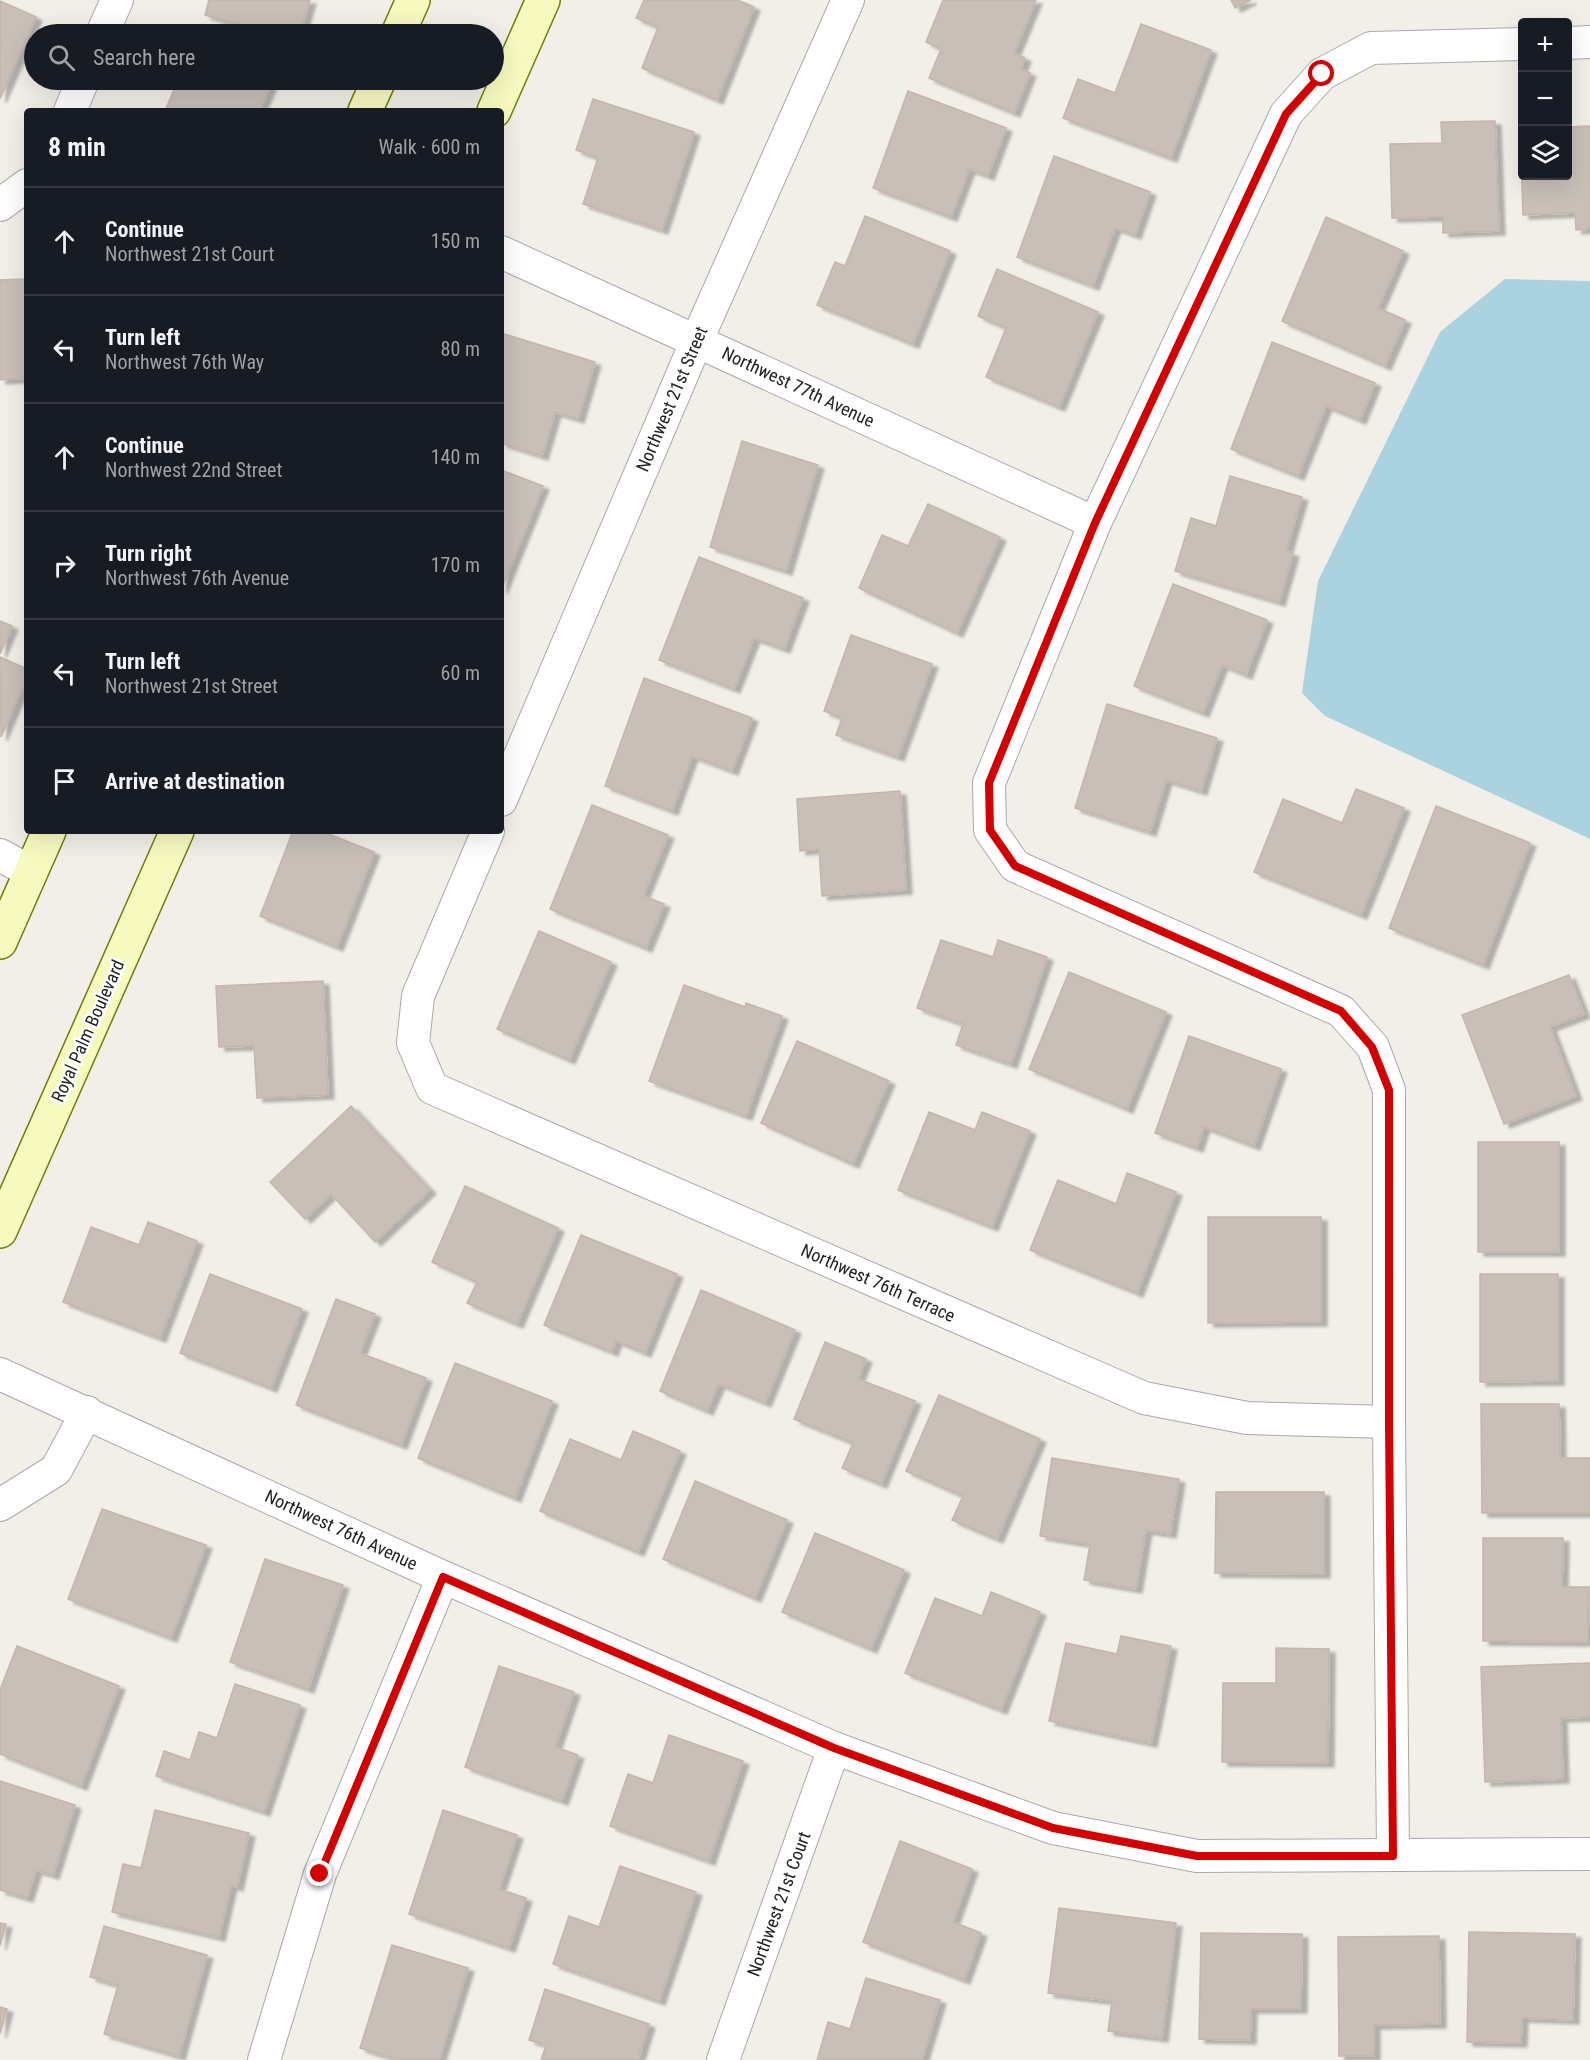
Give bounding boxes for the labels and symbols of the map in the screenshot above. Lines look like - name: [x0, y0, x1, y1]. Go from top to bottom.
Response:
- route start: [1308, 60, 1334, 86]
- street label: Northwest 21st Street: [631, 323, 712, 475]
- street label: Northwest 77th Avenue: [719, 342, 878, 431]
- street label: Royal Palm Boulevard: [47, 956, 128, 1105]
- street label: Northwest 76th Terrace: [798, 1239, 958, 1326]
- street label: Northwest 76th Avenue: [262, 1485, 421, 1574]
- street label: Northwest 21st Court: [743, 1829, 814, 1979]
- route end: [306, 1860, 332, 1886]

